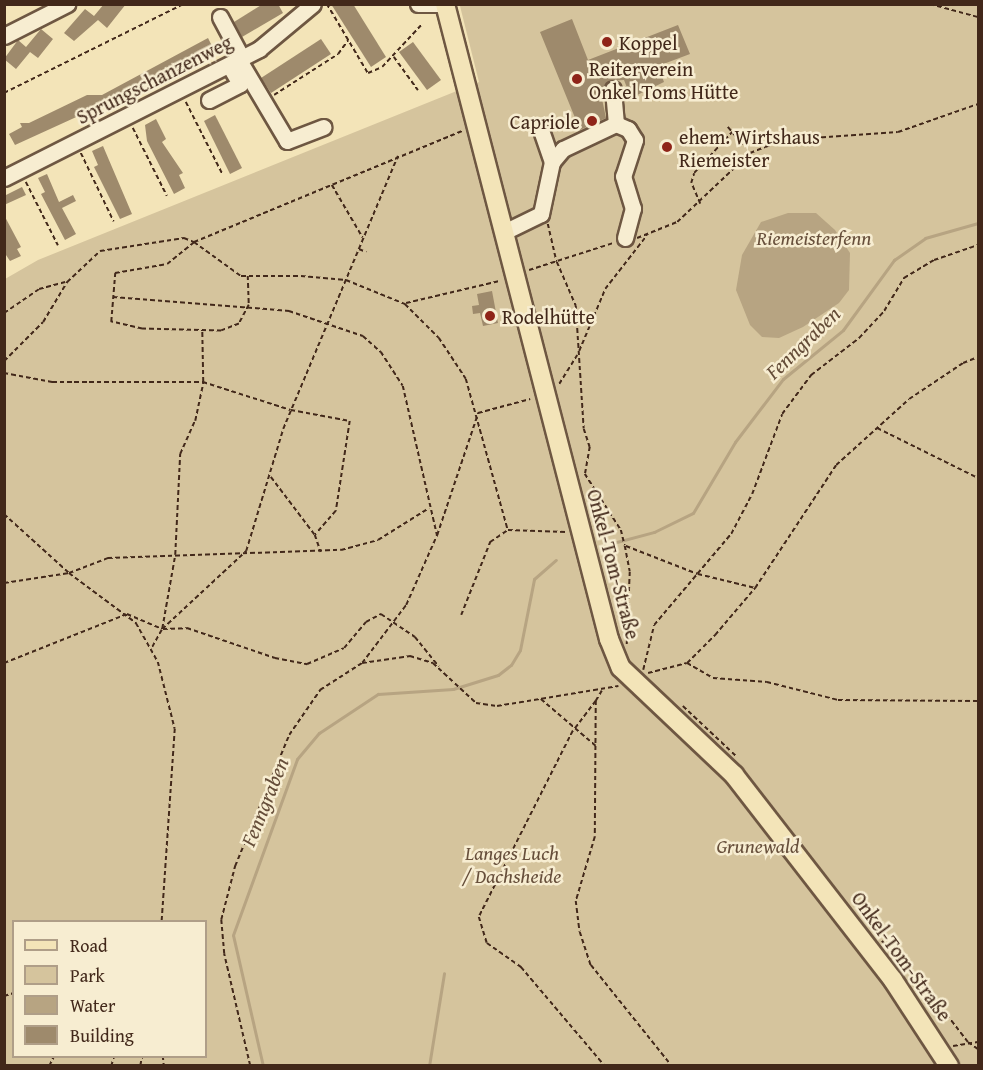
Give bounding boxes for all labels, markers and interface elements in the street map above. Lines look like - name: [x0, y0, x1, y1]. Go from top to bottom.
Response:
- street label: Sprungschanzenweg: [72, 29, 236, 129]
- place label: Koppel: [619, 30, 678, 54]
- marker: Koppel: [600, 35, 614, 49]
- place label: Reiterverein Onkel Toms Hütte: [589, 56, 738, 103]
- marker: Reiterverein Onkel Toms Hütte: [570, 72, 584, 86]
- place label: Capriole: [510, 109, 580, 133]
- marker: Capriole: [585, 114, 599, 128]
- place label: ehem. Wirtshaus Riemeister: [679, 124, 820, 171]
- marker: ehem. Wirtshaus Riemeister: [660, 140, 674, 154]
- park label: Riemeisterfenn: [757, 225, 871, 249]
- water label: Fenngraben: [761, 301, 845, 385]
- place label: Rodelhütte: [502, 304, 595, 328]
- marker: Rodelhütte: [483, 309, 497, 323]
- street label: Onkel-Tom-Straße: [582, 486, 646, 642]
- water label: Fenngraben: [236, 754, 294, 850]
- park label: Grunewald: [716, 833, 800, 857]
- park label: Langes Luch / Dachsheide: [463, 841, 561, 888]
- street label: Onkel-Tom-Straße: [847, 887, 957, 1025]
- legend: [12, 920, 207, 1058]
- text: Road: [70, 932, 108, 959]
- text: Park: [70, 962, 105, 989]
- text: Water: [70, 992, 115, 1019]
- text: Building: [70, 1022, 134, 1049]

